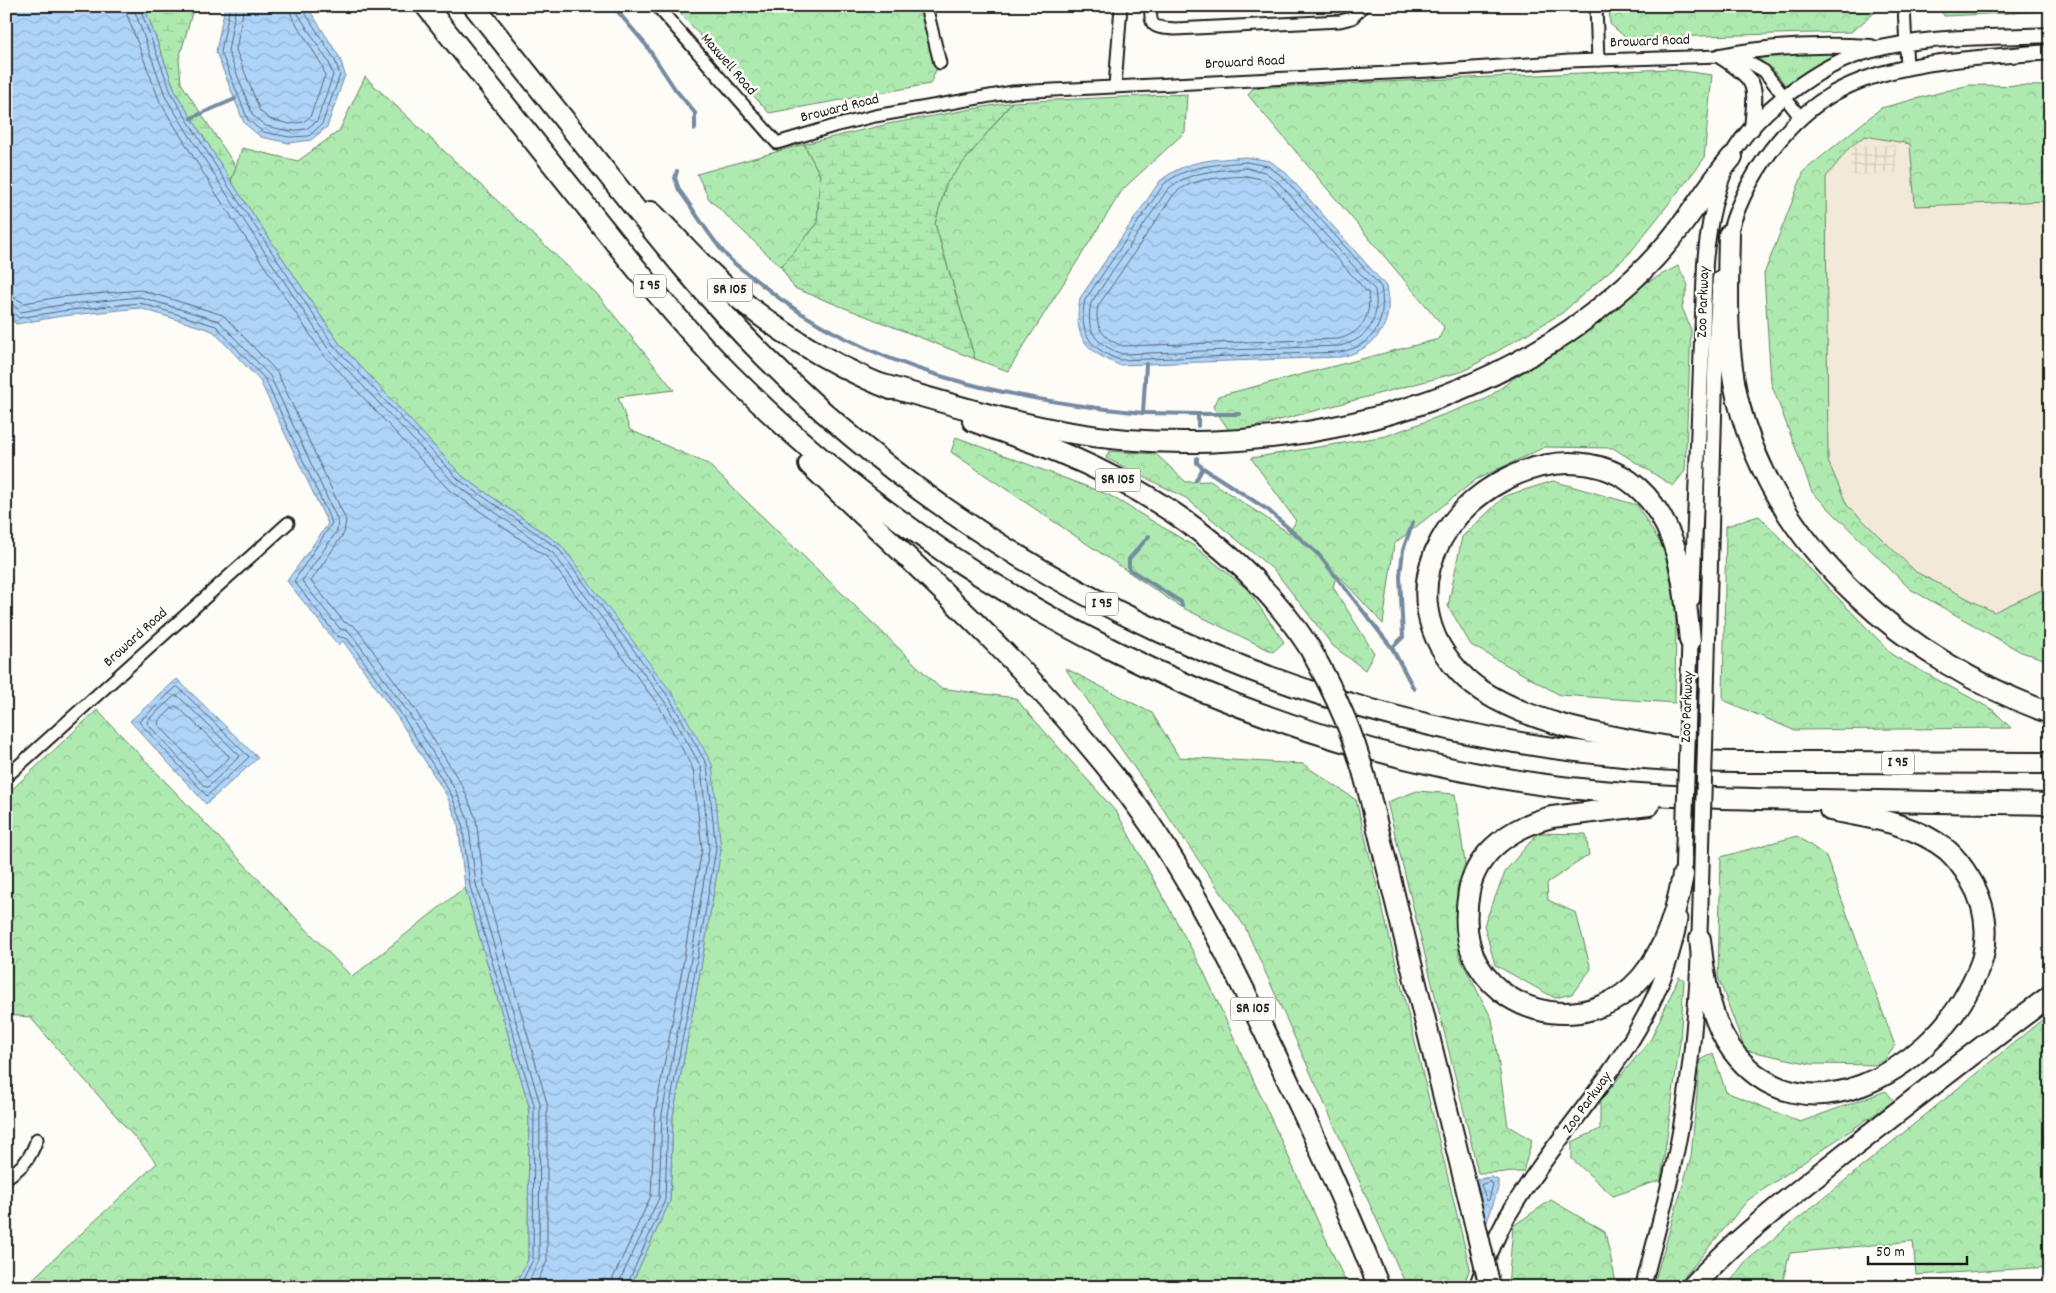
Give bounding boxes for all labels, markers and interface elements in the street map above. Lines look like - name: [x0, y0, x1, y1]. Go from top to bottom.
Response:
- street label: Maxwell Road: [695, 29, 761, 101]
- street label: Broward Road: [1610, 30, 1690, 54]
- street label: Broward Road: [1204, 50, 1286, 76]
- street label: Broward Road: [798, 89, 882, 129]
- street label: Zoo Parkway: [1692, 265, 1716, 338]
- road number: I 95: [634, 274, 666, 298]
- road number: SR 105: [708, 278, 752, 302]
- road number: SR 105: [1096, 468, 1140, 492]
- road number: I 95: [1086, 592, 1118, 616]
- street label: Broward Road: [99, 603, 173, 673]
- street label: Zoo Parkway: [1676, 670, 1700, 743]
- road number: I 95: [1882, 751, 1914, 774]
- road number: SR 105: [1230, 998, 1276, 1021]
- street label: Zoo Parkway: [1558, 1067, 1619, 1138]
- scale bar: [1868, 1233, 1967, 1265]
- text: 50 m: [1876, 1242, 1905, 1264]

